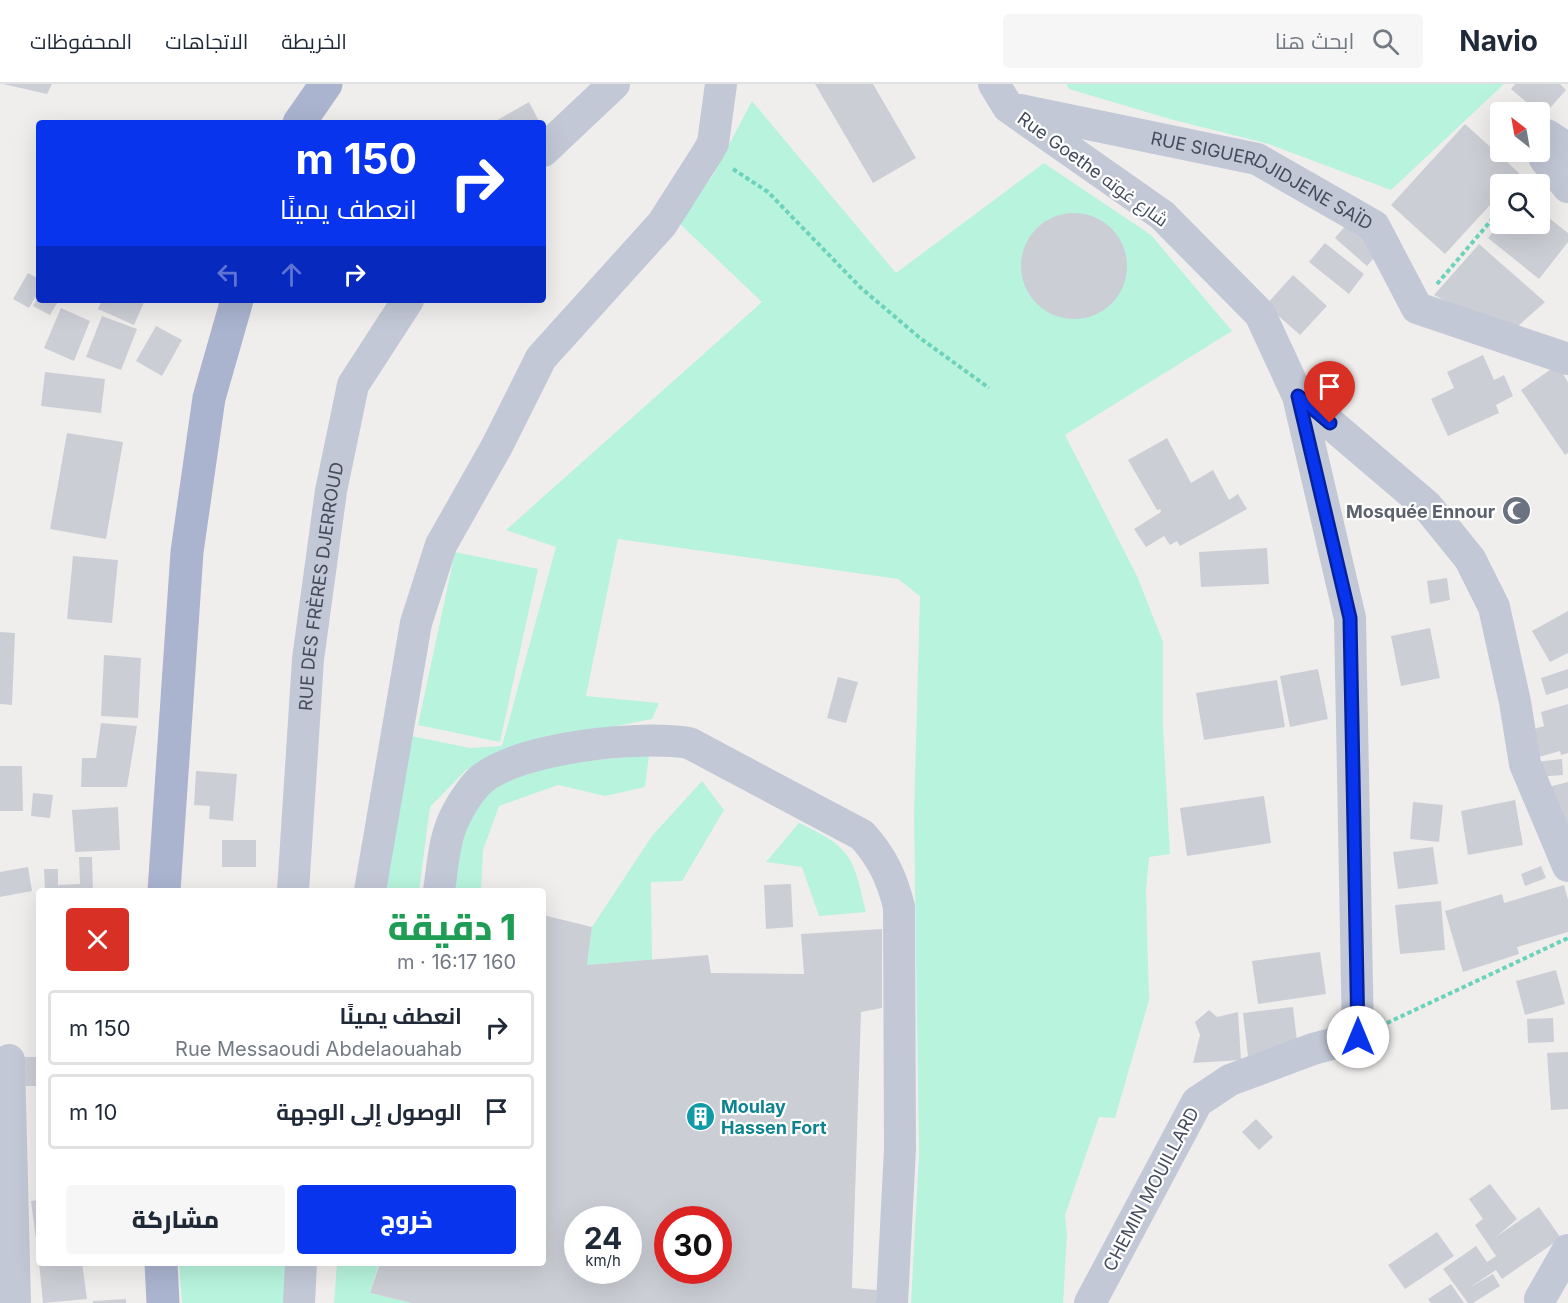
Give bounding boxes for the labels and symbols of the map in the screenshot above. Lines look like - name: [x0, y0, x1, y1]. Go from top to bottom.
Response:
- north arrow: [1490, 102, 1550, 162]
- street label: Rue Goethe شارع غوته: [1013, 107, 1172, 232]
- street label: RUE SIGUERDJIDJENE SAÏD: [1149, 127, 1377, 234]
- pin: [1304, 361, 1355, 423]
- street label: RUE DES FRÈRES DJERROUD: [294, 460, 347, 712]
- mosque icon: Mosquée Ennour: [1500, 495, 1532, 527]
- place label: Mosquée Ennour: [1346, 501, 1495, 522]
- position arrow: [1326, 1005, 1390, 1069]
- place label: Moulay Hassen Fort: [721, 1096, 827, 1138]
- building icon: Moulay Hassen Fort: [684, 1100, 716, 1132]
- street label: CHEMIN MOUILLARD: [1099, 1103, 1203, 1275]
- speed limit sign: 30: [654, 1206, 732, 1284]

